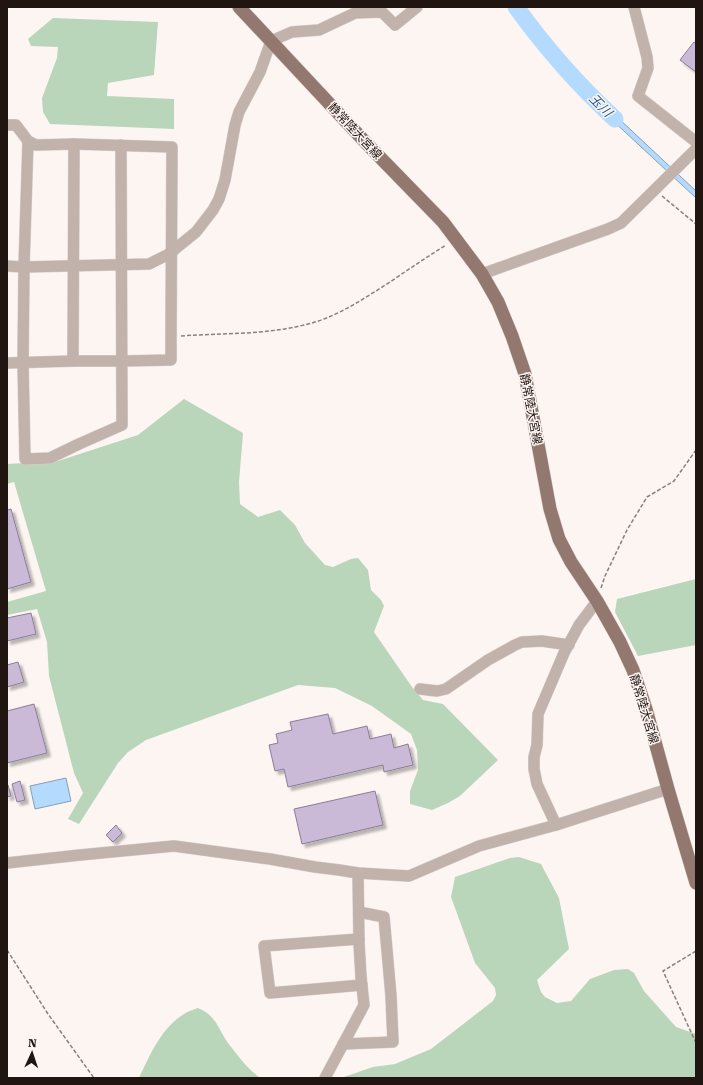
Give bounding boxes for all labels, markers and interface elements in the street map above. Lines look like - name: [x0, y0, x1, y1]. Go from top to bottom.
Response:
- water label: 玉川: [586, 91, 617, 121]
- street label: 静常陸大宮線: [325, 100, 385, 162]
- street label: 静常陸大宮線: [517, 372, 545, 446]
- street label: 静常陸大宮線: [627, 673, 661, 745]
- north arrow: [12, 1033, 52, 1073]
- text: N: [28, 1037, 38, 1050]

